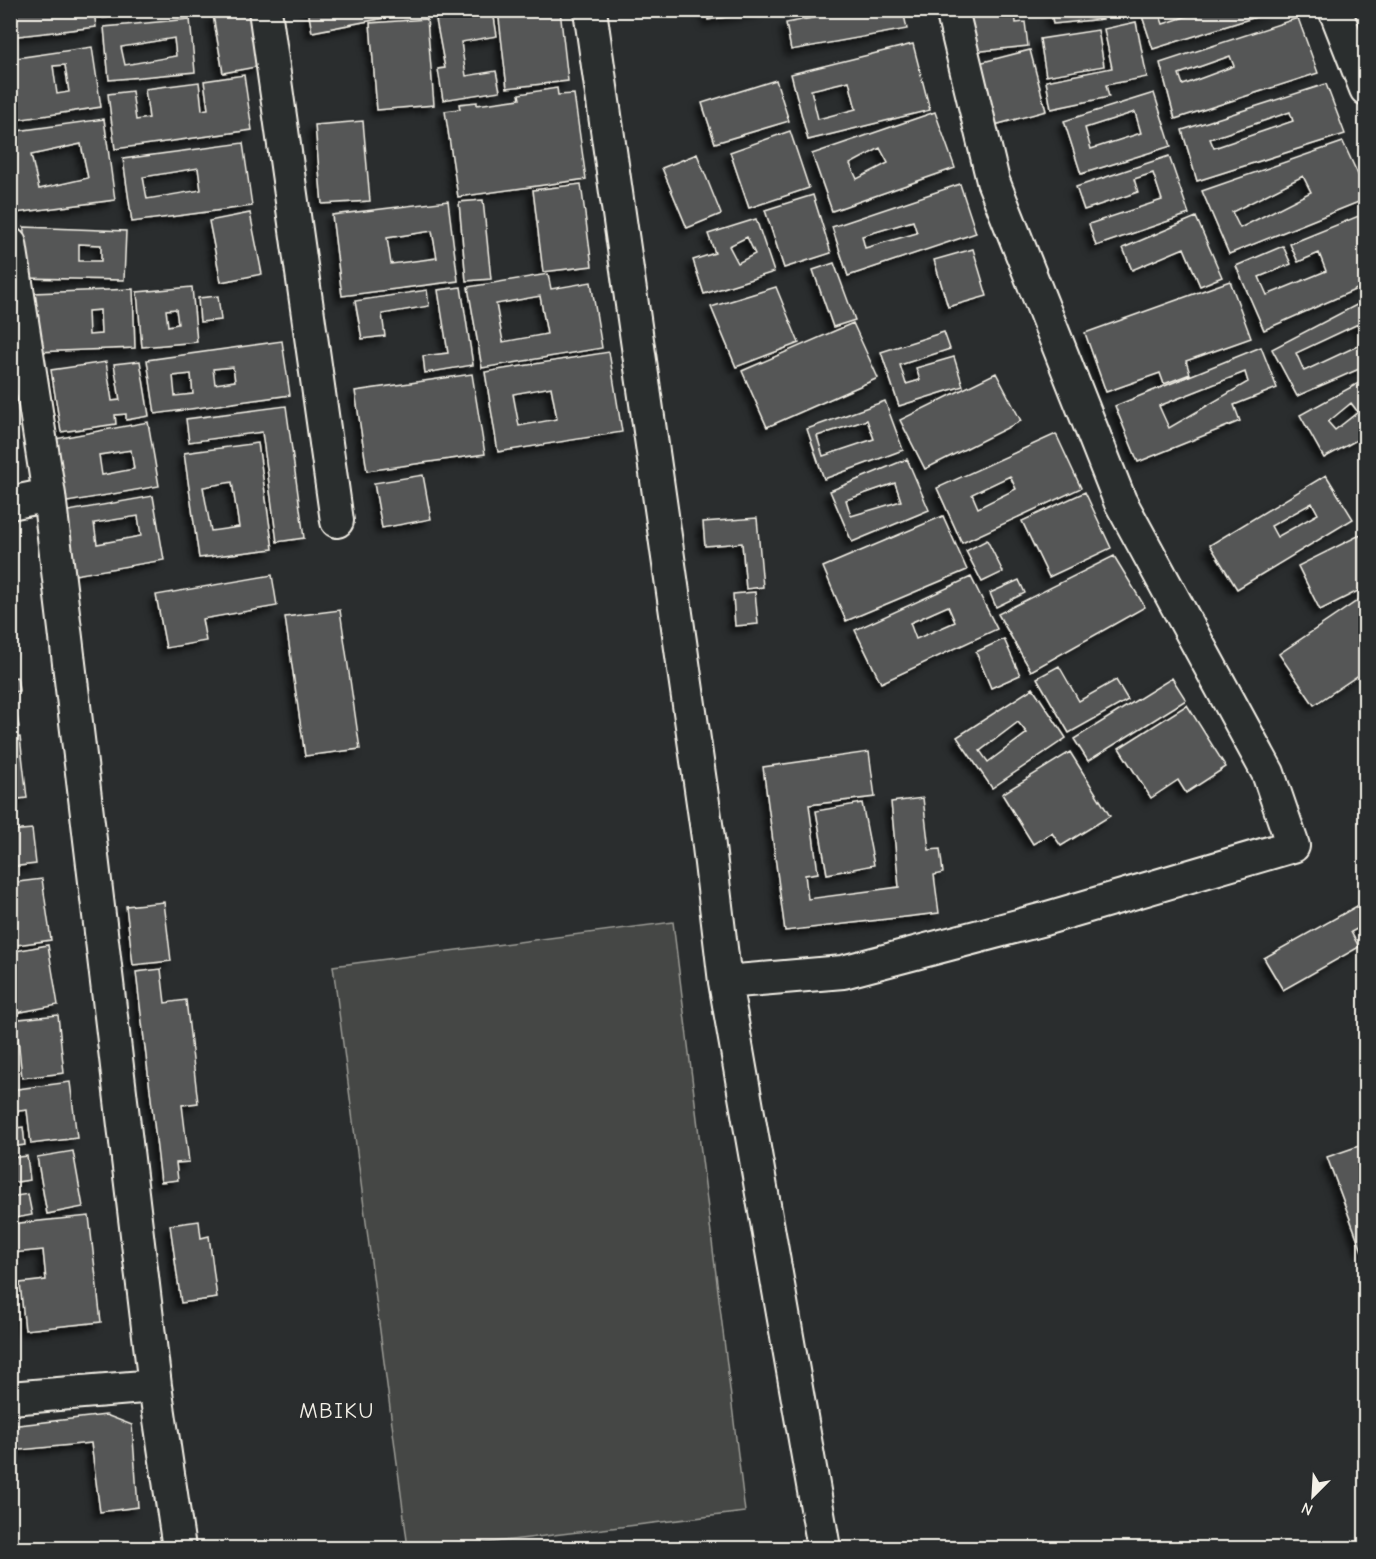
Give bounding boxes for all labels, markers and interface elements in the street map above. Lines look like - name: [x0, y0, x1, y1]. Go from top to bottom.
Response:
- district label: MBIKU: [299, 1398, 375, 1424]
- north arrow: [1283, 1466, 1343, 1526]
- text: N: [1299, 1498, 1316, 1519]

